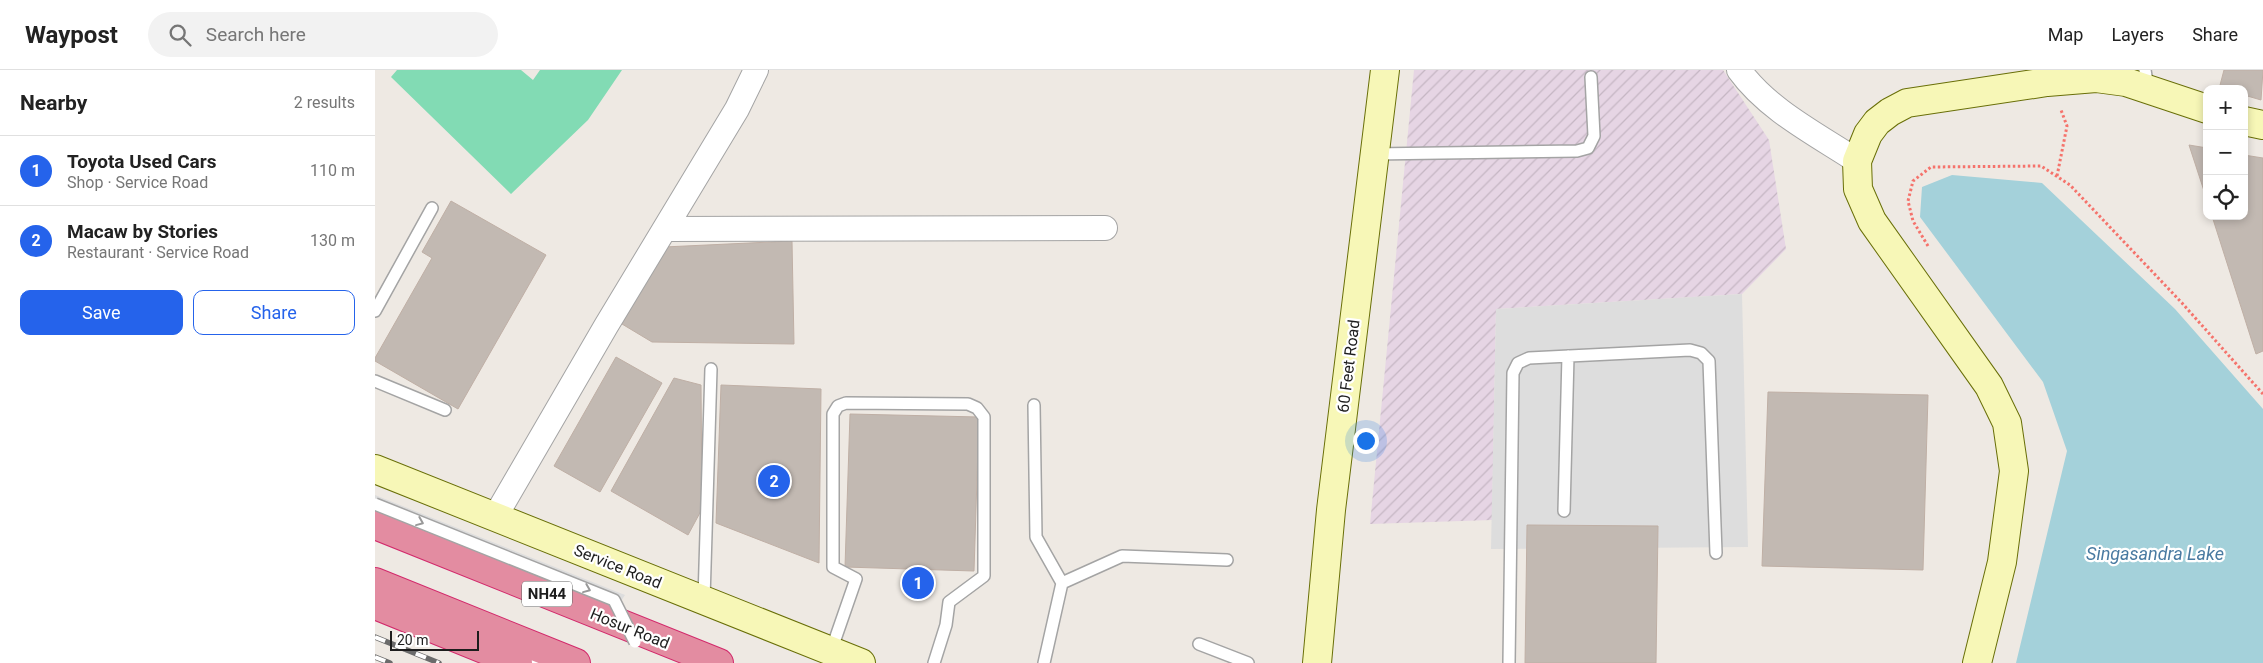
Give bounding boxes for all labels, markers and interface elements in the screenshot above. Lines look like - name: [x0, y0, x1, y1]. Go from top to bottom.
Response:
- search box: [148, 12, 498, 57]
- text: Waypost: [25, 21, 118, 49]
- icon: search: [166, 21, 194, 49]
- text: Search here: [206, 23, 306, 46]
- text: Map: [2048, 24, 2083, 45]
- text: Layers: [2111, 24, 2164, 45]
- text: Share: [2192, 24, 2238, 45]
- map controls: [2203, 85, 2248, 220]
- button: +: [2203, 85, 2248, 130]
- text: Nearby: [20, 91, 87, 115]
- text: 2 results: [294, 93, 355, 112]
- button: −: [2203, 130, 2248, 175]
- text: Toyota Used Cars: [67, 150, 217, 173]
- text: 1: [31, 161, 41, 180]
- text: 110 m: [310, 161, 355, 180]
- text: Shop · Service Road: [67, 173, 208, 192]
- button: locate: [2203, 175, 2248, 220]
- text: Macaw by Stories: [67, 220, 218, 243]
- text: 2: [31, 231, 41, 250]
- text: 130 m: [310, 231, 355, 250]
- text: Restaurant · Service Road: [67, 243, 249, 262]
- button: Save: [20, 290, 183, 335]
- button: Share: [193, 290, 355, 335]
- street label: 60 Feet Road: [1333, 318, 1364, 414]
- your location: [1353, 428, 1379, 454]
- pin: 2: [758, 462, 790, 500]
- one-way arrow: [415, 516, 424, 526]
- street label: Service Road: [571, 540, 664, 593]
- water label: Singasandra Lake: [2086, 543, 2224, 564]
- pin: 1: [902, 564, 934, 602]
- road number: NH44: [522, 582, 572, 606]
- one-way arrow: [582, 583, 591, 593]
- street label: Hosur Road: [587, 604, 672, 653]
- scale bar: [390, 628, 479, 651]
- text: 20 m: [397, 632, 429, 648]

